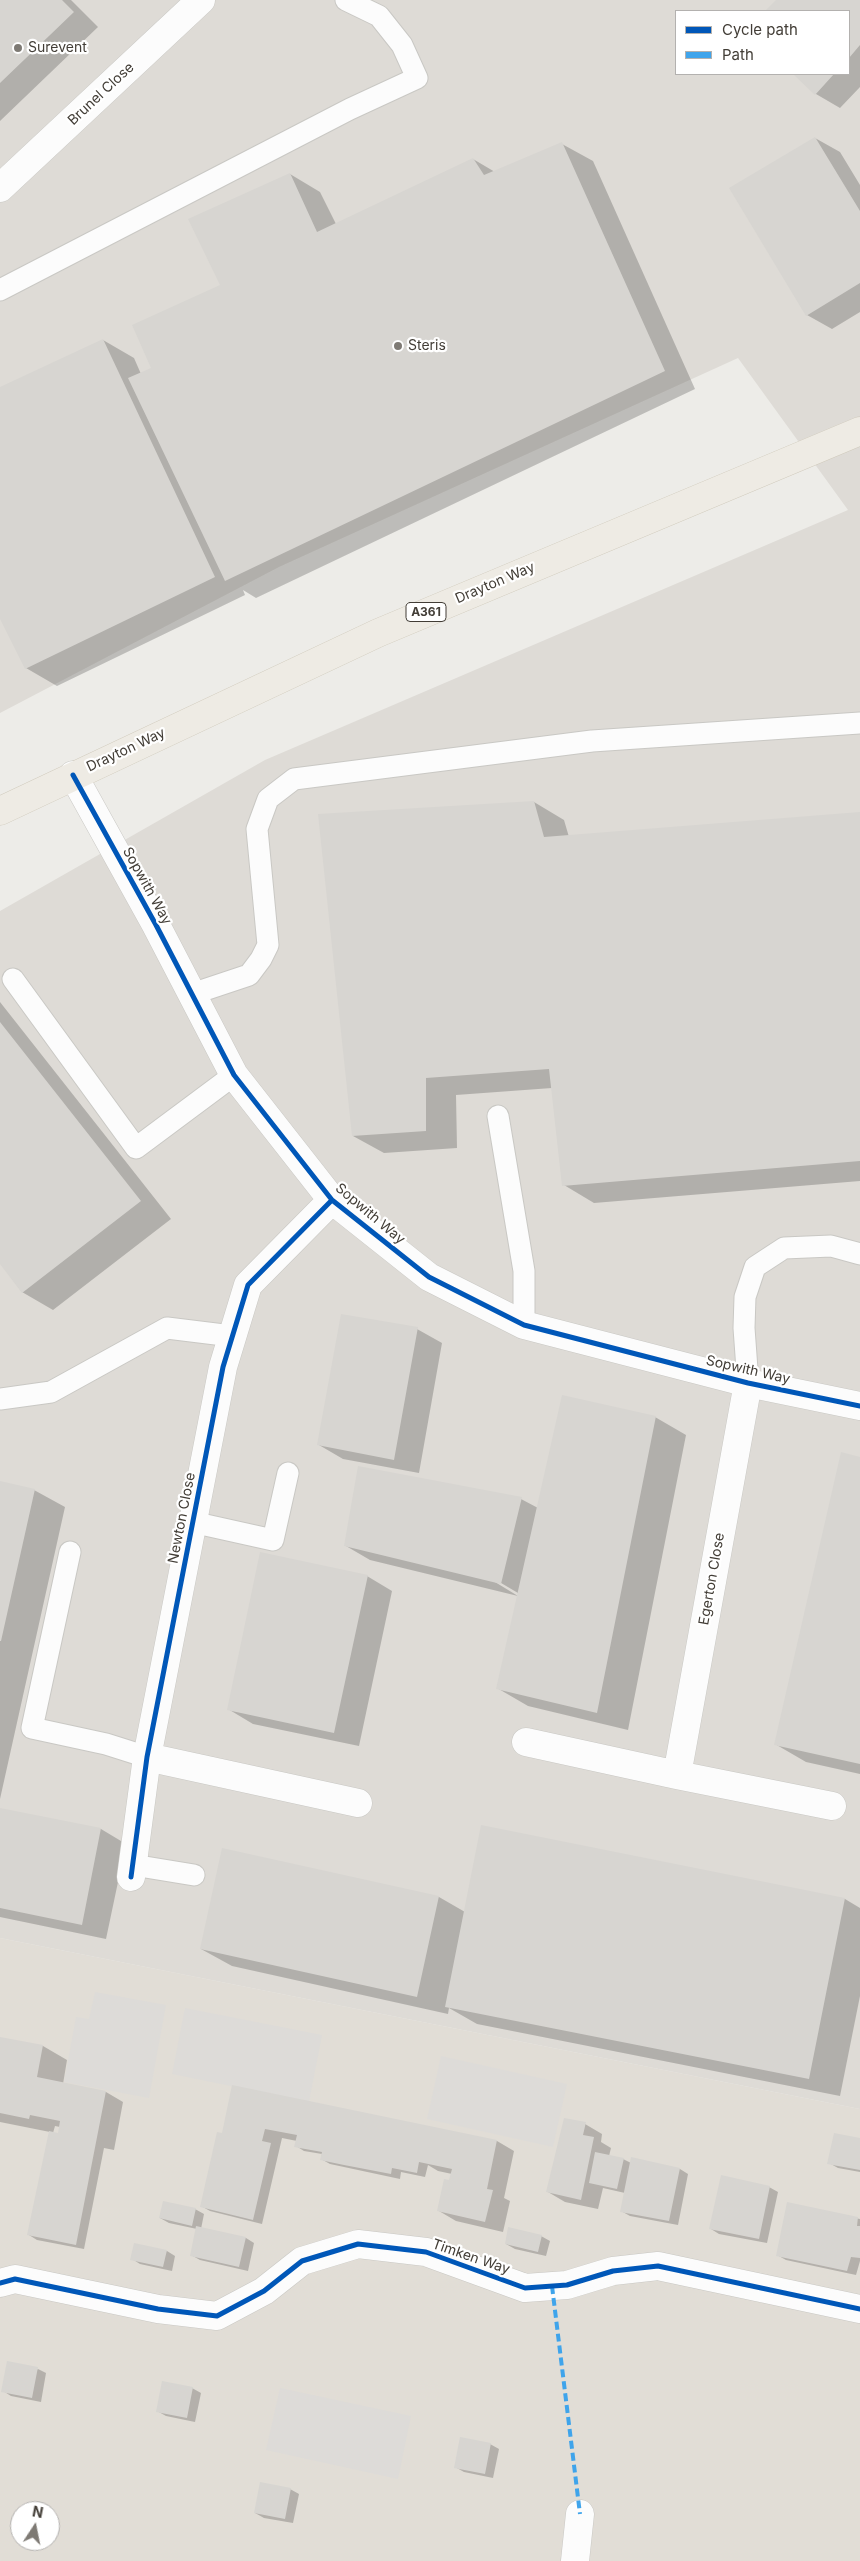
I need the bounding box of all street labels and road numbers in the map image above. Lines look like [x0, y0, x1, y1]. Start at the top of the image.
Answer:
street label: Brunel Close [65, 59, 137, 129]
street label: Drayton Way [453, 559, 537, 607]
road number: A361 [406, 602, 446, 622]
street label: Drayton Way [84, 724, 168, 776]
street label: Sopwith Way [119, 844, 175, 928]
street label: Sopwith Way [332, 1180, 408, 1248]
street label: Sopwith Way [704, 1352, 792, 1388]
street label: Newton Close [165, 1471, 199, 1565]
street label: Egerton Close [696, 1532, 728, 1626]
street label: Timken Way [430, 2236, 512, 2278]

